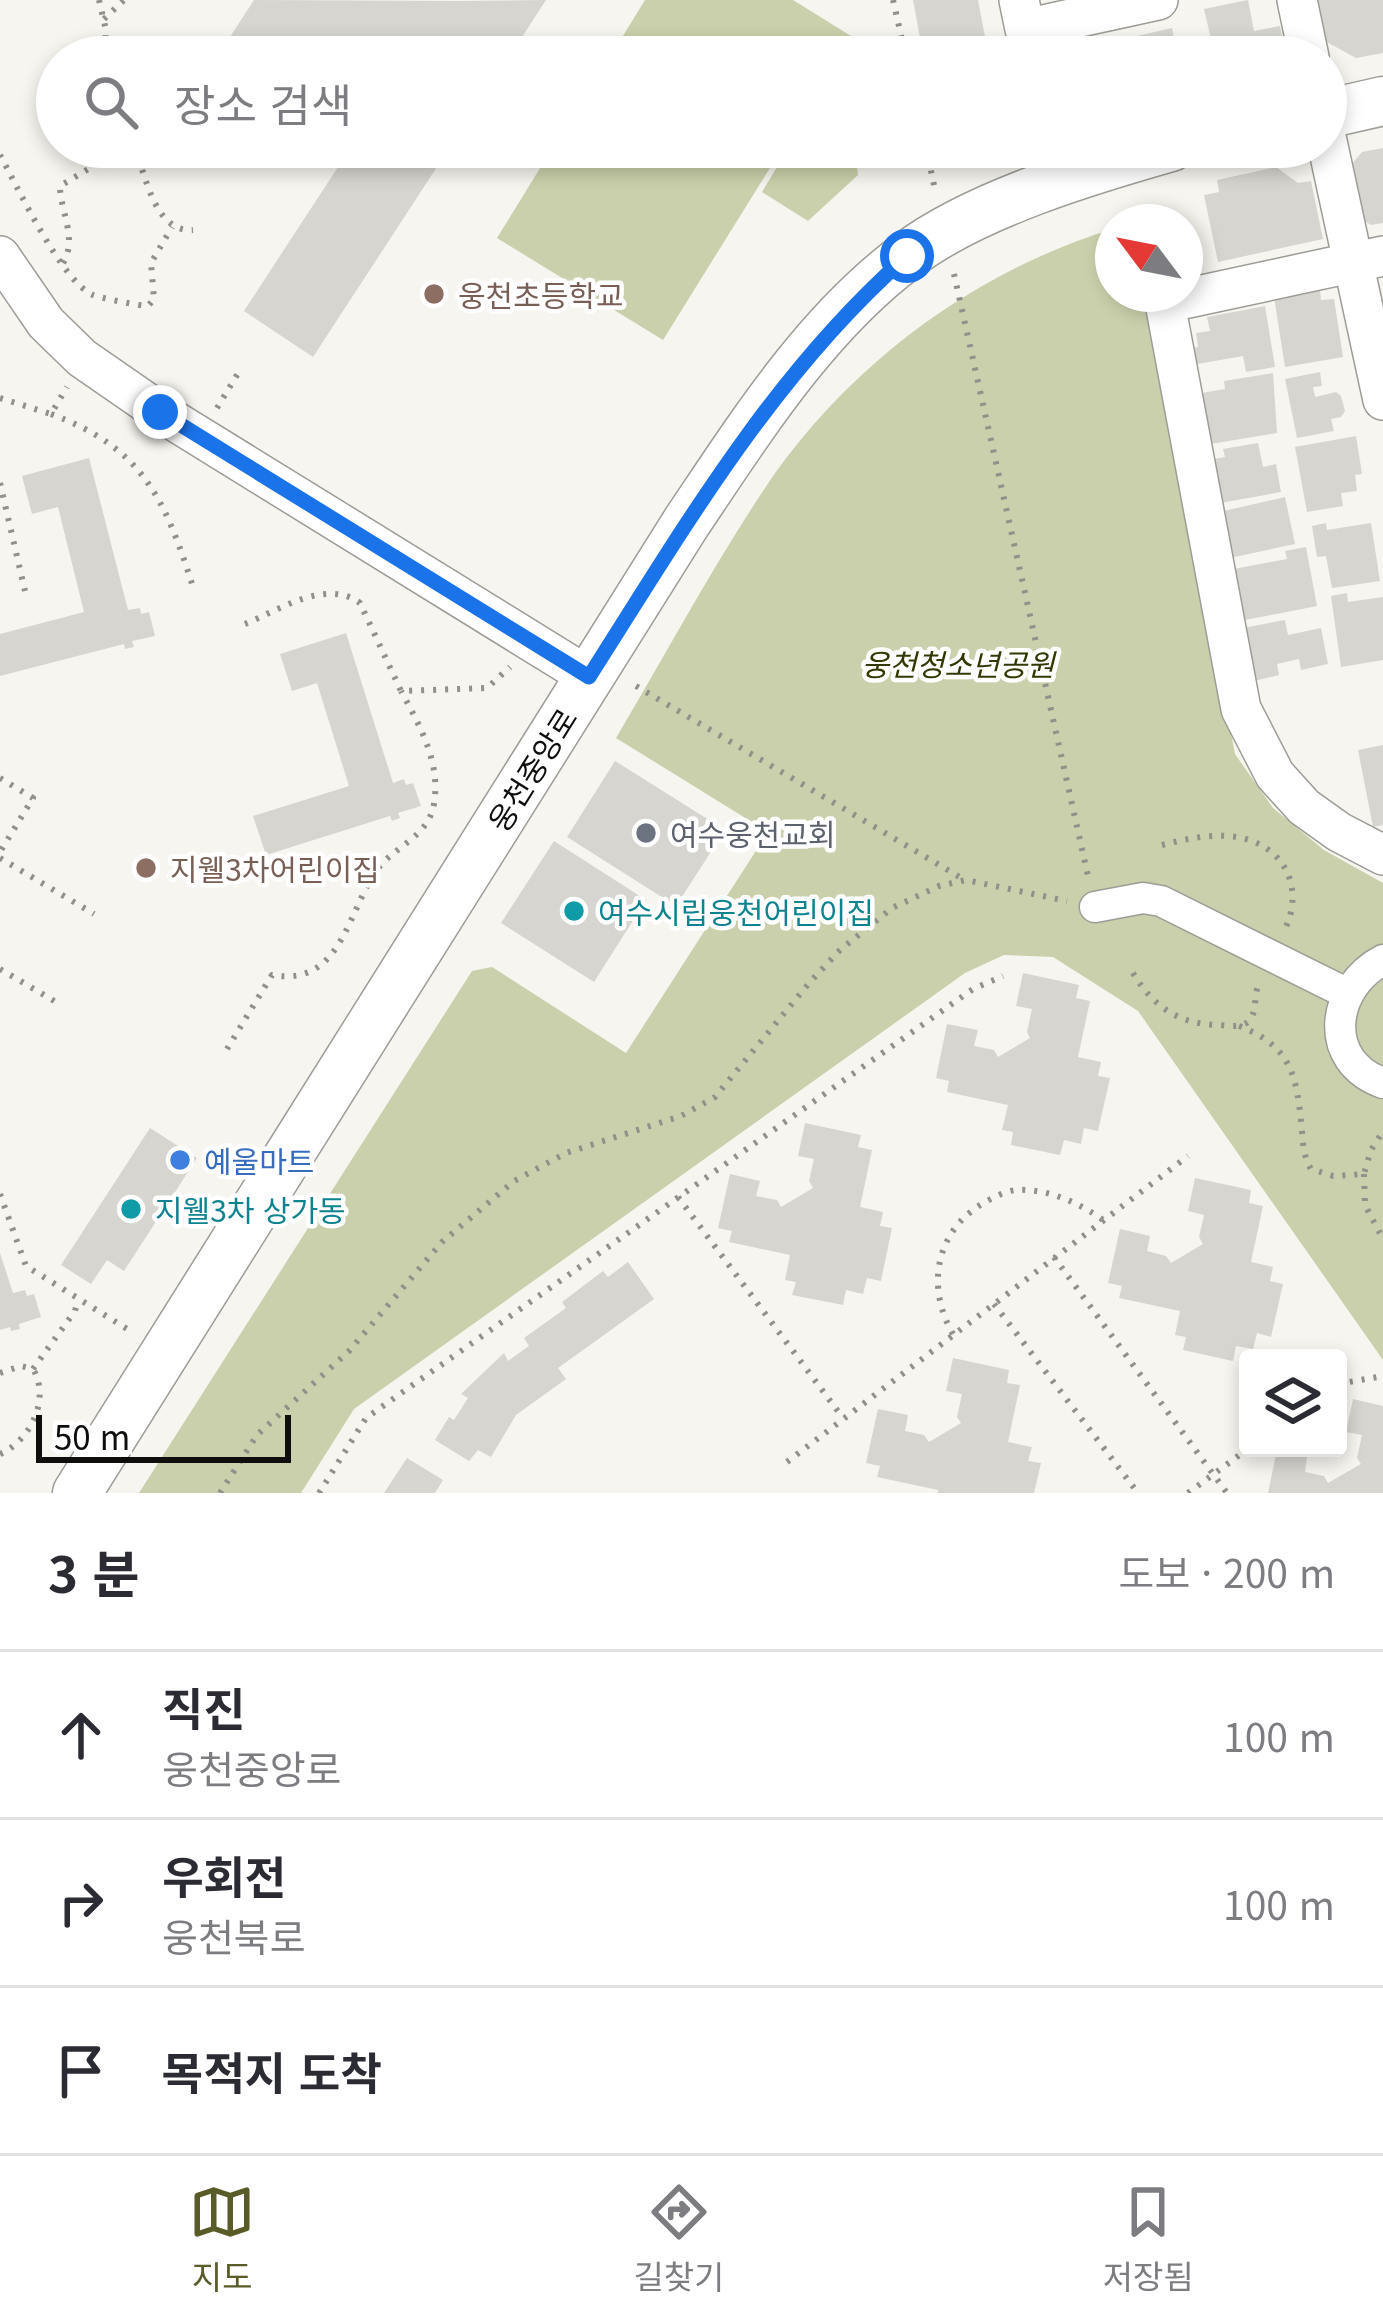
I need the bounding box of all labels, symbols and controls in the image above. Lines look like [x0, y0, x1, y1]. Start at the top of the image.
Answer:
search box [36, 36, 1347, 168]
icon: search [78, 69, 144, 135]
text: 장소 검색 [174, 70, 352, 135]
north arrow [1095, 204, 1203, 312]
route start [880, 229, 934, 283]
place label: 웅천초등학교 [458, 272, 624, 316]
marker: 웅천초등학교 [421, 281, 447, 307]
route end [133, 385, 187, 439]
park label: 웅천청소년공원 [861, 641, 1057, 685]
street label: 웅천중앙로 [476, 699, 586, 839]
place label: 여수웅천교회 [670, 811, 836, 855]
marker: 여수웅천교회 [633, 820, 659, 846]
place label: 지웰3차어린이집 [170, 846, 380, 890]
marker: 지웰3차어린이집 [133, 855, 159, 881]
place label: 여수시립웅천어린이집 [598, 889, 874, 933]
marker: 여수시립웅천어린이집 [561, 898, 587, 924]
place label: 예울마트 [204, 1138, 314, 1182]
marker: 예울마트 [167, 1147, 193, 1173]
place label: 지웰3차 상가동 [155, 1187, 346, 1231]
marker: 지웰3차 상가동 [118, 1196, 144, 1222]
map controls [1239, 1349, 1347, 1457]
button: layers [1239, 1349, 1347, 1457]
scale bar [36, 1409, 291, 1462]
text: 50 m [54, 1412, 130, 1460]
text: 3 분 [48, 1534, 139, 1608]
text: 도보 · 200 m [1119, 1543, 1335, 1599]
text: 직진 [162, 1674, 245, 1739]
icon: ahead [48, 1702, 114, 1768]
text: 100 m [1223, 1707, 1335, 1763]
text: 웅천중앙로 [162, 1739, 341, 1795]
text: 우회전 [162, 1842, 286, 1907]
icon: right [48, 1870, 114, 1936]
text: 100 m [1223, 1875, 1335, 1931]
text: 웅천북로 [162, 1907, 306, 1963]
icon: arrive [48, 2038, 114, 2104]
text: 목적지 도착 [162, 2038, 382, 2103]
tab: 지도 [189, 2179, 255, 2299]
tab: 길찾기 [633, 2179, 724, 2299]
tab: 저장됨 [1103, 2179, 1194, 2299]

